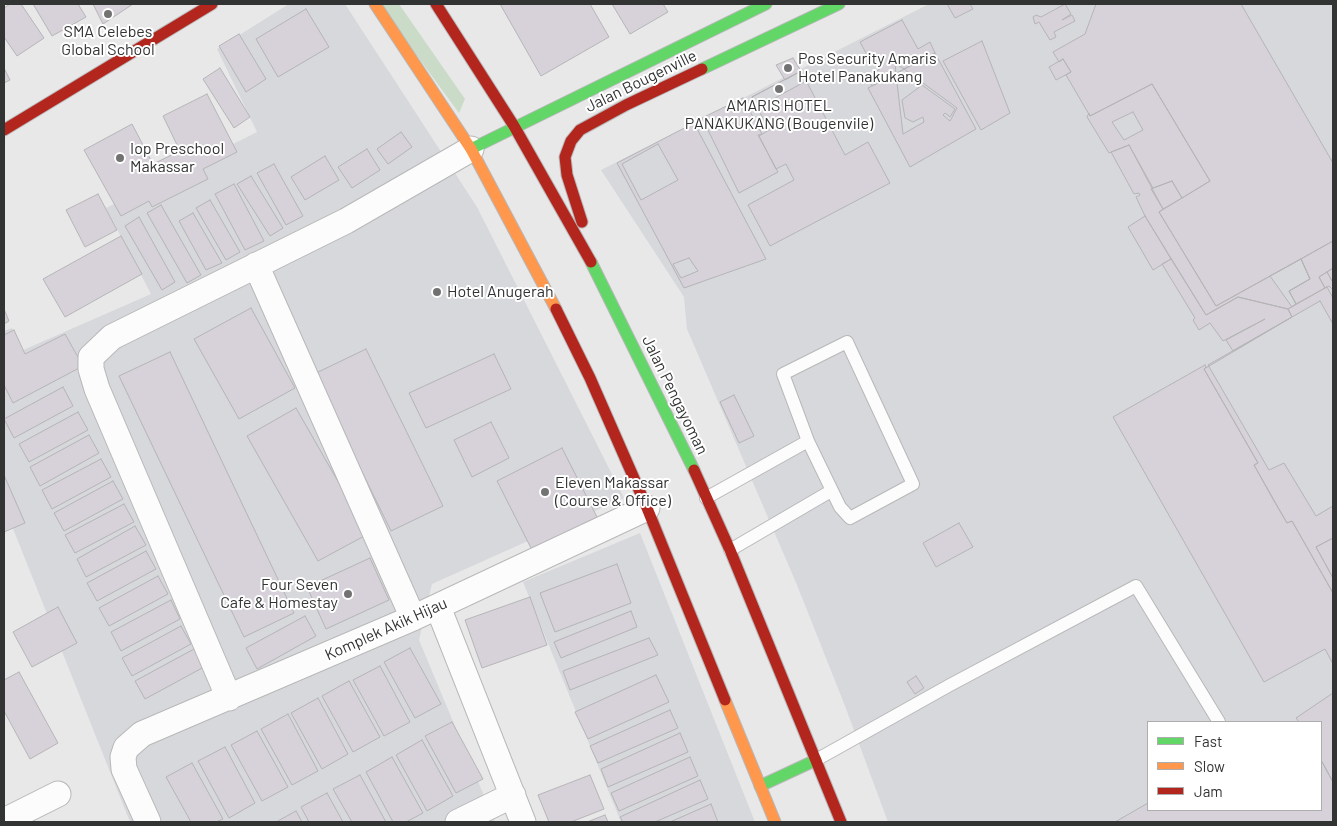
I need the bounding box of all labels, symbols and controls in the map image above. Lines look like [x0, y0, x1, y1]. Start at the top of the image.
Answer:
marker: SMA Celebes Global School [102, 8, 114, 20]
place label: SMA Celebes Global School [61, 22, 155, 60]
street label: Jalan Bougenville [582, 46, 700, 116]
place label: Pos Security Amaris Hotel Panakukang [798, 49, 937, 87]
marker: Pos Security Amaris Hotel Panakukang [782, 62, 794, 74]
marker: AMARIS HOTEL PANAKUKANG (Bougenvile) [773, 83, 785, 95]
place label: AMARIS HOTEL PANAKUKANG (Bougenvile) [685, 96, 873, 134]
place label: Iop Preschool Makassar [130, 139, 224, 177]
marker: Iop Preschool Makassar [114, 152, 126, 164]
place label: Hotel Anugerah [447, 282, 554, 302]
marker: Hotel Anugerah [431, 286, 443, 298]
street label: Jalan Pengayoman [638, 332, 712, 458]
place label: Eleven Makassar (Course & Office) [555, 473, 671, 511]
marker: Eleven Makassar (Course & Office) [539, 486, 551, 498]
place label: Four Seven Cafe & Homestay [220, 575, 338, 613]
marker: Four Seven Cafe & Homestay [342, 588, 354, 600]
street label: Komplek Akik Hijau [322, 593, 450, 665]
legend [1147, 721, 1322, 811]
text: Fast [1194, 732, 1222, 750]
text: Slow [1194, 757, 1225, 775]
text: Jam [1194, 782, 1223, 800]

